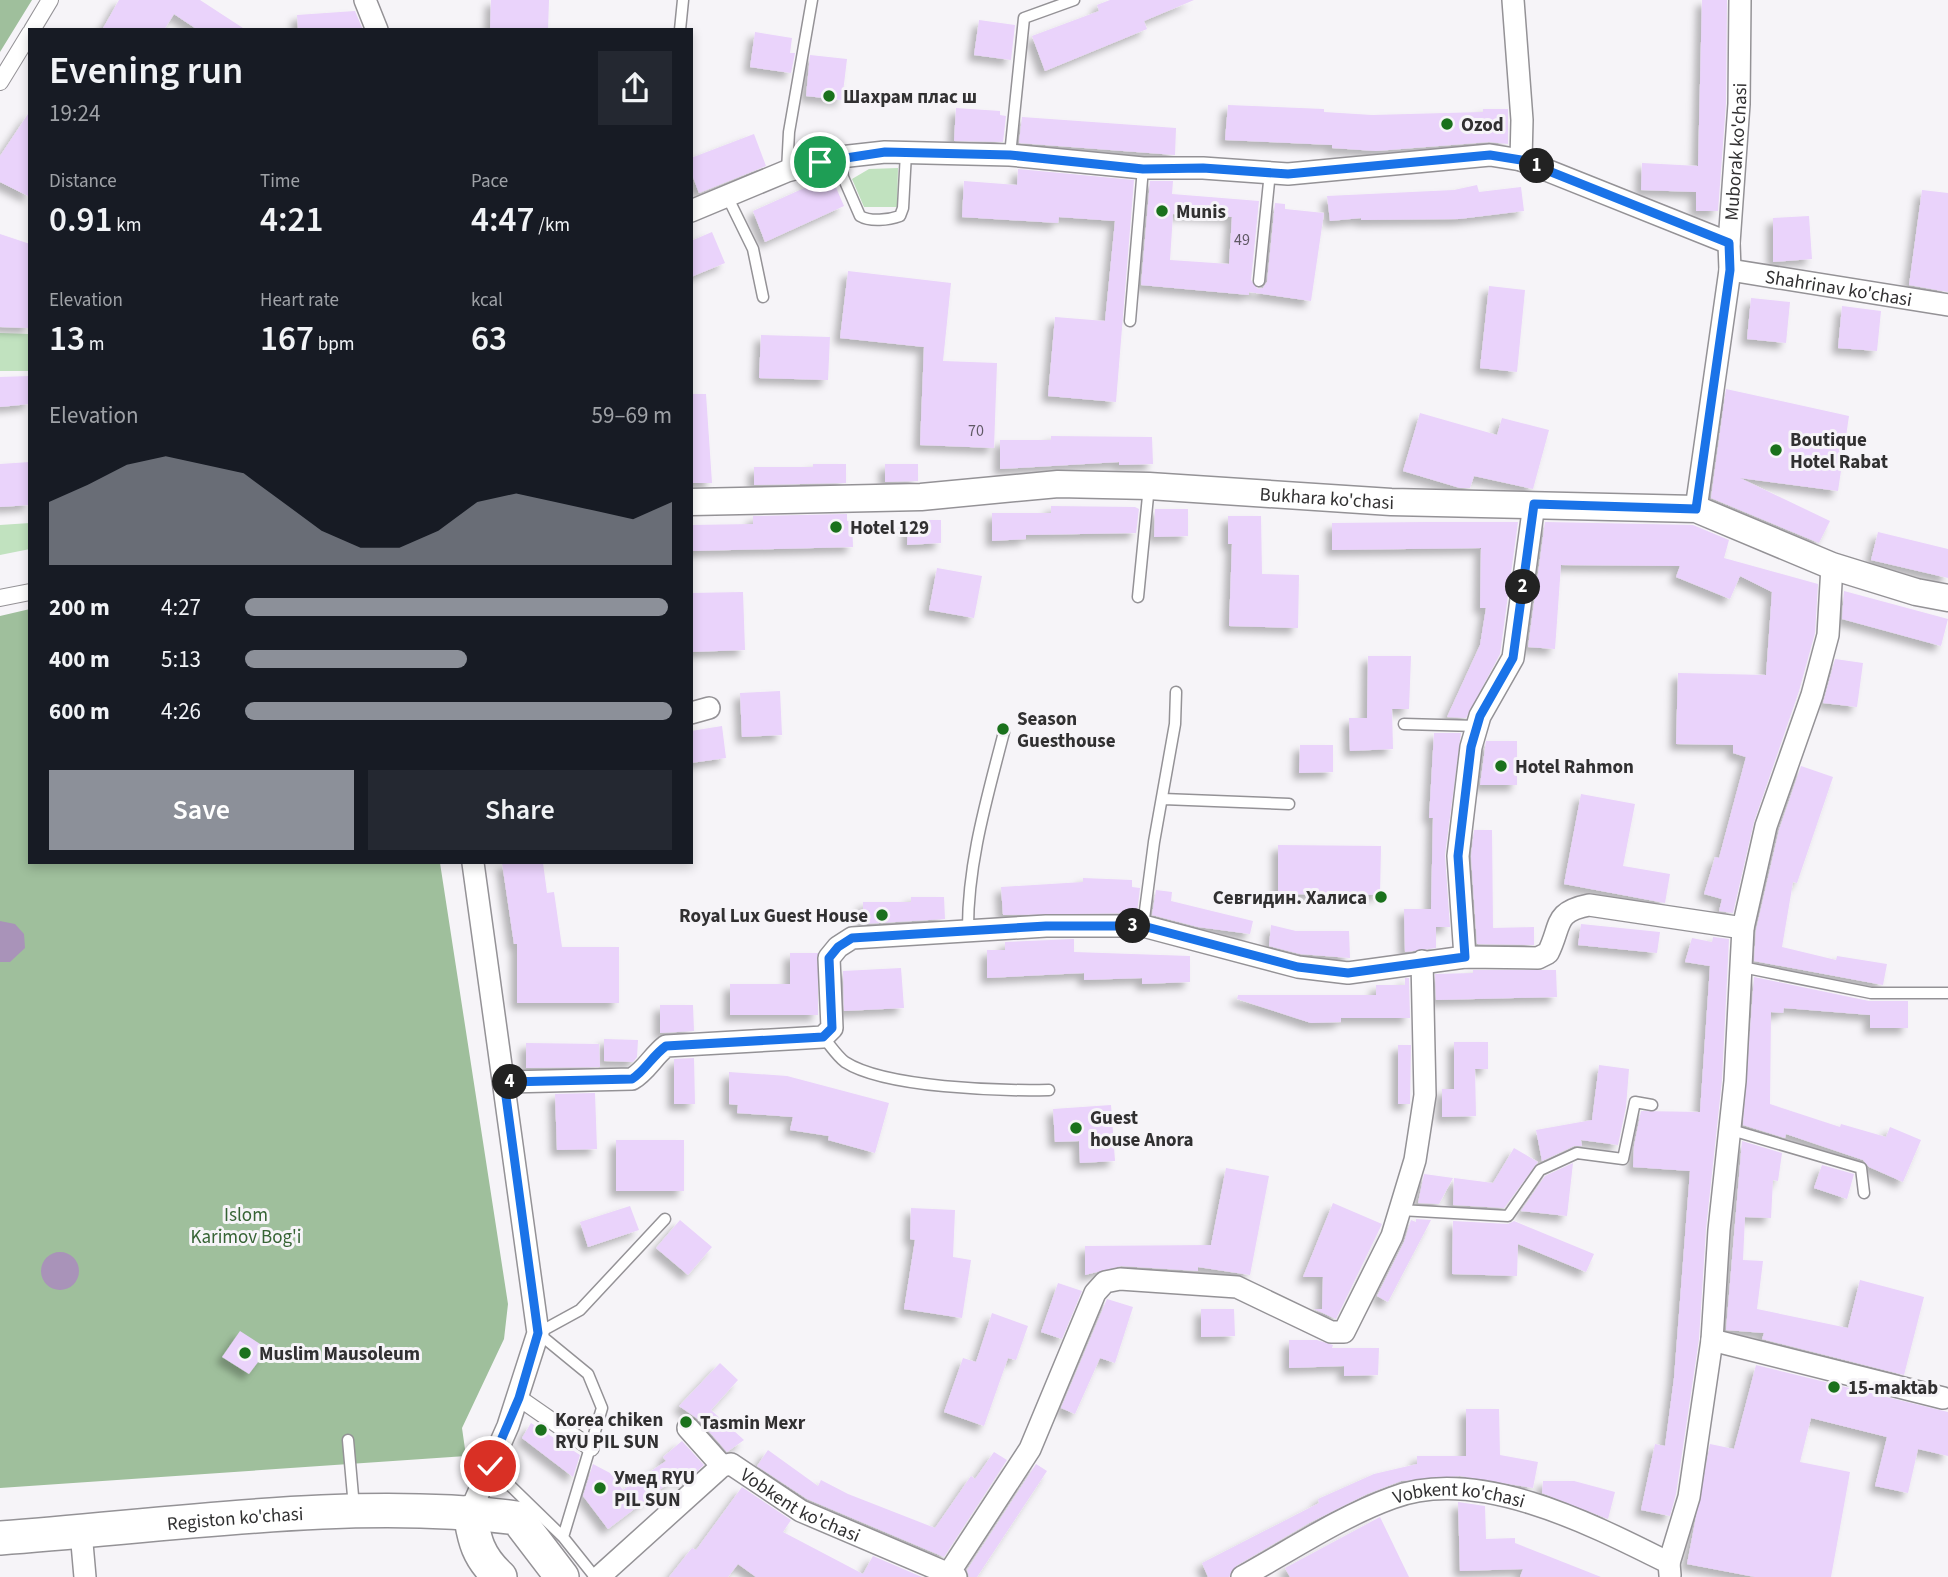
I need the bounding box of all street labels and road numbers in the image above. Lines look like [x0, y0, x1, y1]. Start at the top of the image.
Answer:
street label: Muborak ko'chasi [1719, 83, 1754, 222]
street label: Shahrinav ko'chasi [1763, 264, 1914, 314]
street label: Bukhara ko'chasi [1259, 481, 1394, 517]
street label: Vobkent ko'chasi [734, 1462, 864, 1550]
street label: Vobkent ko'chasi [1389, 1476, 1528, 1515]
street label: Registon ko'chasi [166, 1501, 304, 1538]

